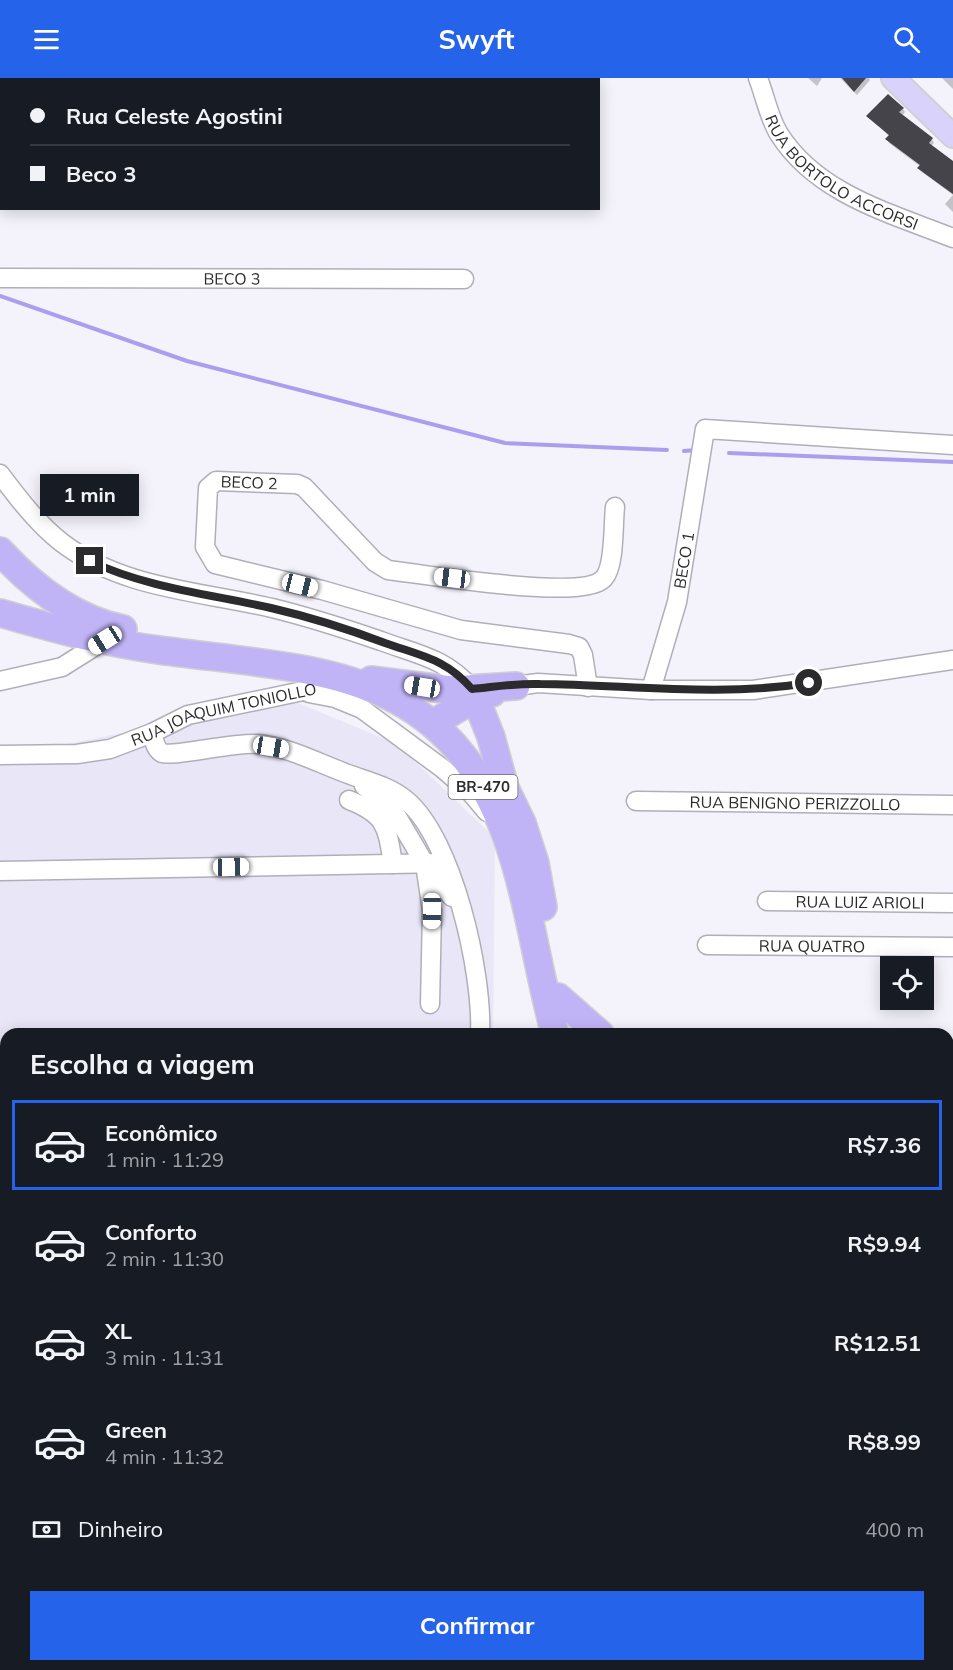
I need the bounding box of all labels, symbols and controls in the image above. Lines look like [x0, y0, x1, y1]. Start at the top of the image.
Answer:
text: Swyft [438, 22, 515, 56]
icon: menu [30, 23, 63, 56]
icon: search [890, 23, 923, 56]
text: Rua Celeste Agostini [66, 102, 283, 130]
street label: RUA BORTOLO ACCORSI [761, 112, 921, 234]
text: Beco 3 [66, 160, 136, 188]
street label: BECO 3 [203, 268, 261, 289]
street label: BECO 2 [220, 471, 278, 493]
callout: 1 min [40, 474, 140, 516]
text: 1 min [63, 482, 116, 507]
street label: BECO 1 [669, 531, 698, 590]
route end [76, 547, 103, 574]
car [433, 567, 471, 589]
car [280, 572, 320, 598]
car [85, 623, 125, 657]
route start [795, 669, 822, 696]
car [403, 675, 441, 699]
street label: RUA JOAQUIM TONIOLLO [128, 678, 318, 750]
car [252, 735, 290, 759]
road number: BR-470 [448, 775, 518, 799]
street label: RUA BENIGNO PERIZZOLLO [689, 792, 900, 814]
car [213, 858, 249, 876]
street label: RUA LUIZ ARIOLI [796, 891, 924, 913]
car [423, 893, 441, 929]
street label: RUA QUATRO [759, 935, 865, 956]
map controls [880, 956, 934, 1010]
button: locate [880, 956, 934, 1010]
text: Escolha a viagem [30, 1047, 255, 1081]
icon: car [33, 1118, 87, 1172]
text: Econômico [105, 1119, 218, 1147]
text: R$7.36 [847, 1131, 921, 1159]
text: 1 min · 11:29 [105, 1147, 224, 1172]
icon: car [33, 1217, 87, 1271]
text: Conforto [105, 1218, 197, 1246]
text: R$9.94 [847, 1230, 921, 1258]
text: 2 min · 11:30 [105, 1246, 224, 1271]
icon: car [33, 1316, 87, 1370]
text: XL [105, 1317, 132, 1345]
text: R$12.51 [834, 1329, 921, 1357]
text: 3 min · 11:31 [105, 1345, 224, 1370]
icon: car [33, 1415, 87, 1469]
text: Green [105, 1416, 167, 1444]
text: R$8.99 [847, 1428, 921, 1456]
text: 4 min · 11:32 [105, 1444, 224, 1469]
icon: cash [30, 1513, 63, 1546]
text: Dinheiro [78, 1515, 163, 1543]
text: 400 m [865, 1517, 924, 1542]
button: Confirmar [30, 1591, 924, 1660]

